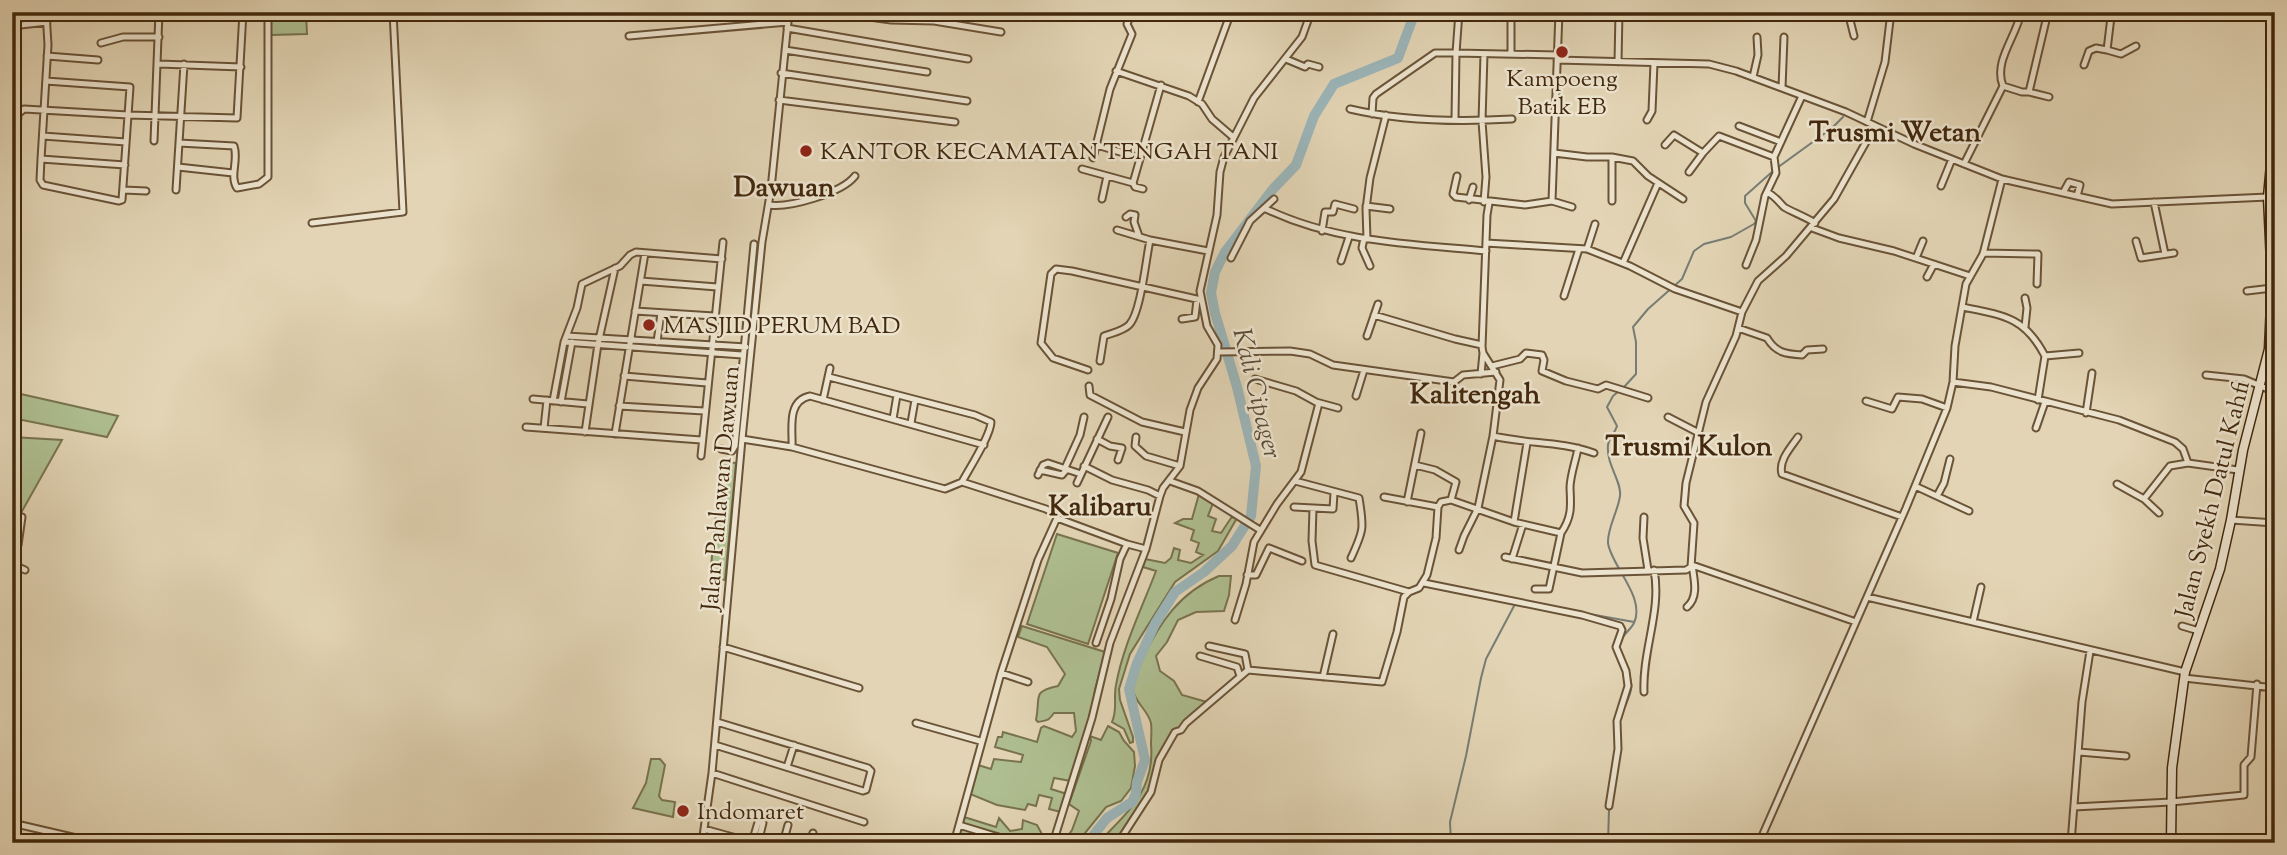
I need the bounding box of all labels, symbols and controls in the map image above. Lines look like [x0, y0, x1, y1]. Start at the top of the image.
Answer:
marker: Kampoeng Batik EB [1554, 44, 1570, 60]
place label: Kampoeng Batik EB [1506, 63, 1618, 125]
district label: Trusmi Wetan [1809, 114, 1982, 154]
place label: KANTOR KECAMATAN TENGAH TANI [820, 136, 1278, 170]
marker: KANTOR KECAMATAN TENGAH TANI [798, 143, 814, 159]
district label: Dawuan [733, 169, 835, 209]
place label: MASJID PERUM BAD [663, 310, 901, 344]
marker: MASJID PERUM BAD [641, 317, 657, 333]
water label: Kali Cipager [1221, 324, 1290, 463]
street label: Jalan Pahlawan Dawuan [694, 364, 750, 614]
district label: Kalitengah [1410, 376, 1541, 416]
street label: Jalan Syekh Datul Kahfi [2168, 377, 2260, 624]
district label: Trusmi Kulon [1606, 428, 1773, 468]
district label: Kalibaru [1048, 488, 1152, 528]
place label: Indomaret [697, 796, 804, 830]
marker: Indomaret [675, 803, 691, 819]

